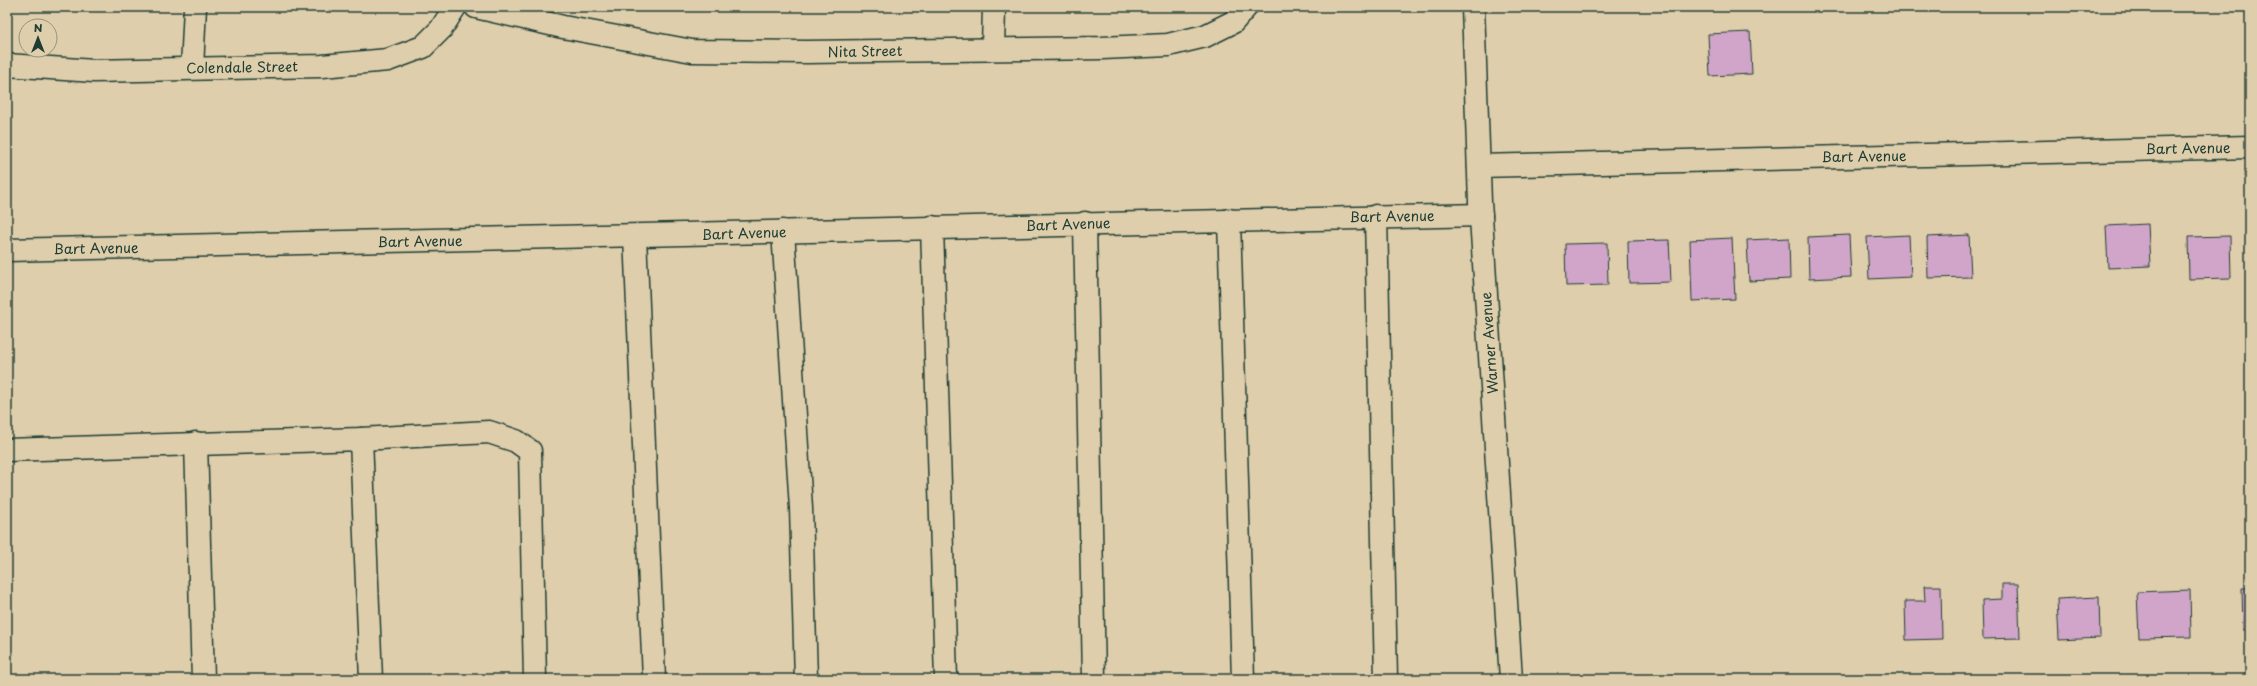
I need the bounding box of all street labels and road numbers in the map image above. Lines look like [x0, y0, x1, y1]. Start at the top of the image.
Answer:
street label: Nita Street [828, 40, 903, 62]
street label: Colendale Street [186, 56, 298, 78]
street label: Bart Avenue [2145, 137, 2231, 159]
street label: Bart Avenue [1821, 145, 1907, 167]
street label: Bart Avenue [1349, 205, 1435, 227]
street label: Bart Avenue [1025, 212, 1111, 236]
street label: Bart Avenue [701, 221, 787, 245]
street label: Bart Avenue [377, 230, 463, 252]
street label: Bart Avenue [53, 237, 139, 259]
street label: Warner Avenue [1475, 291, 1503, 395]

